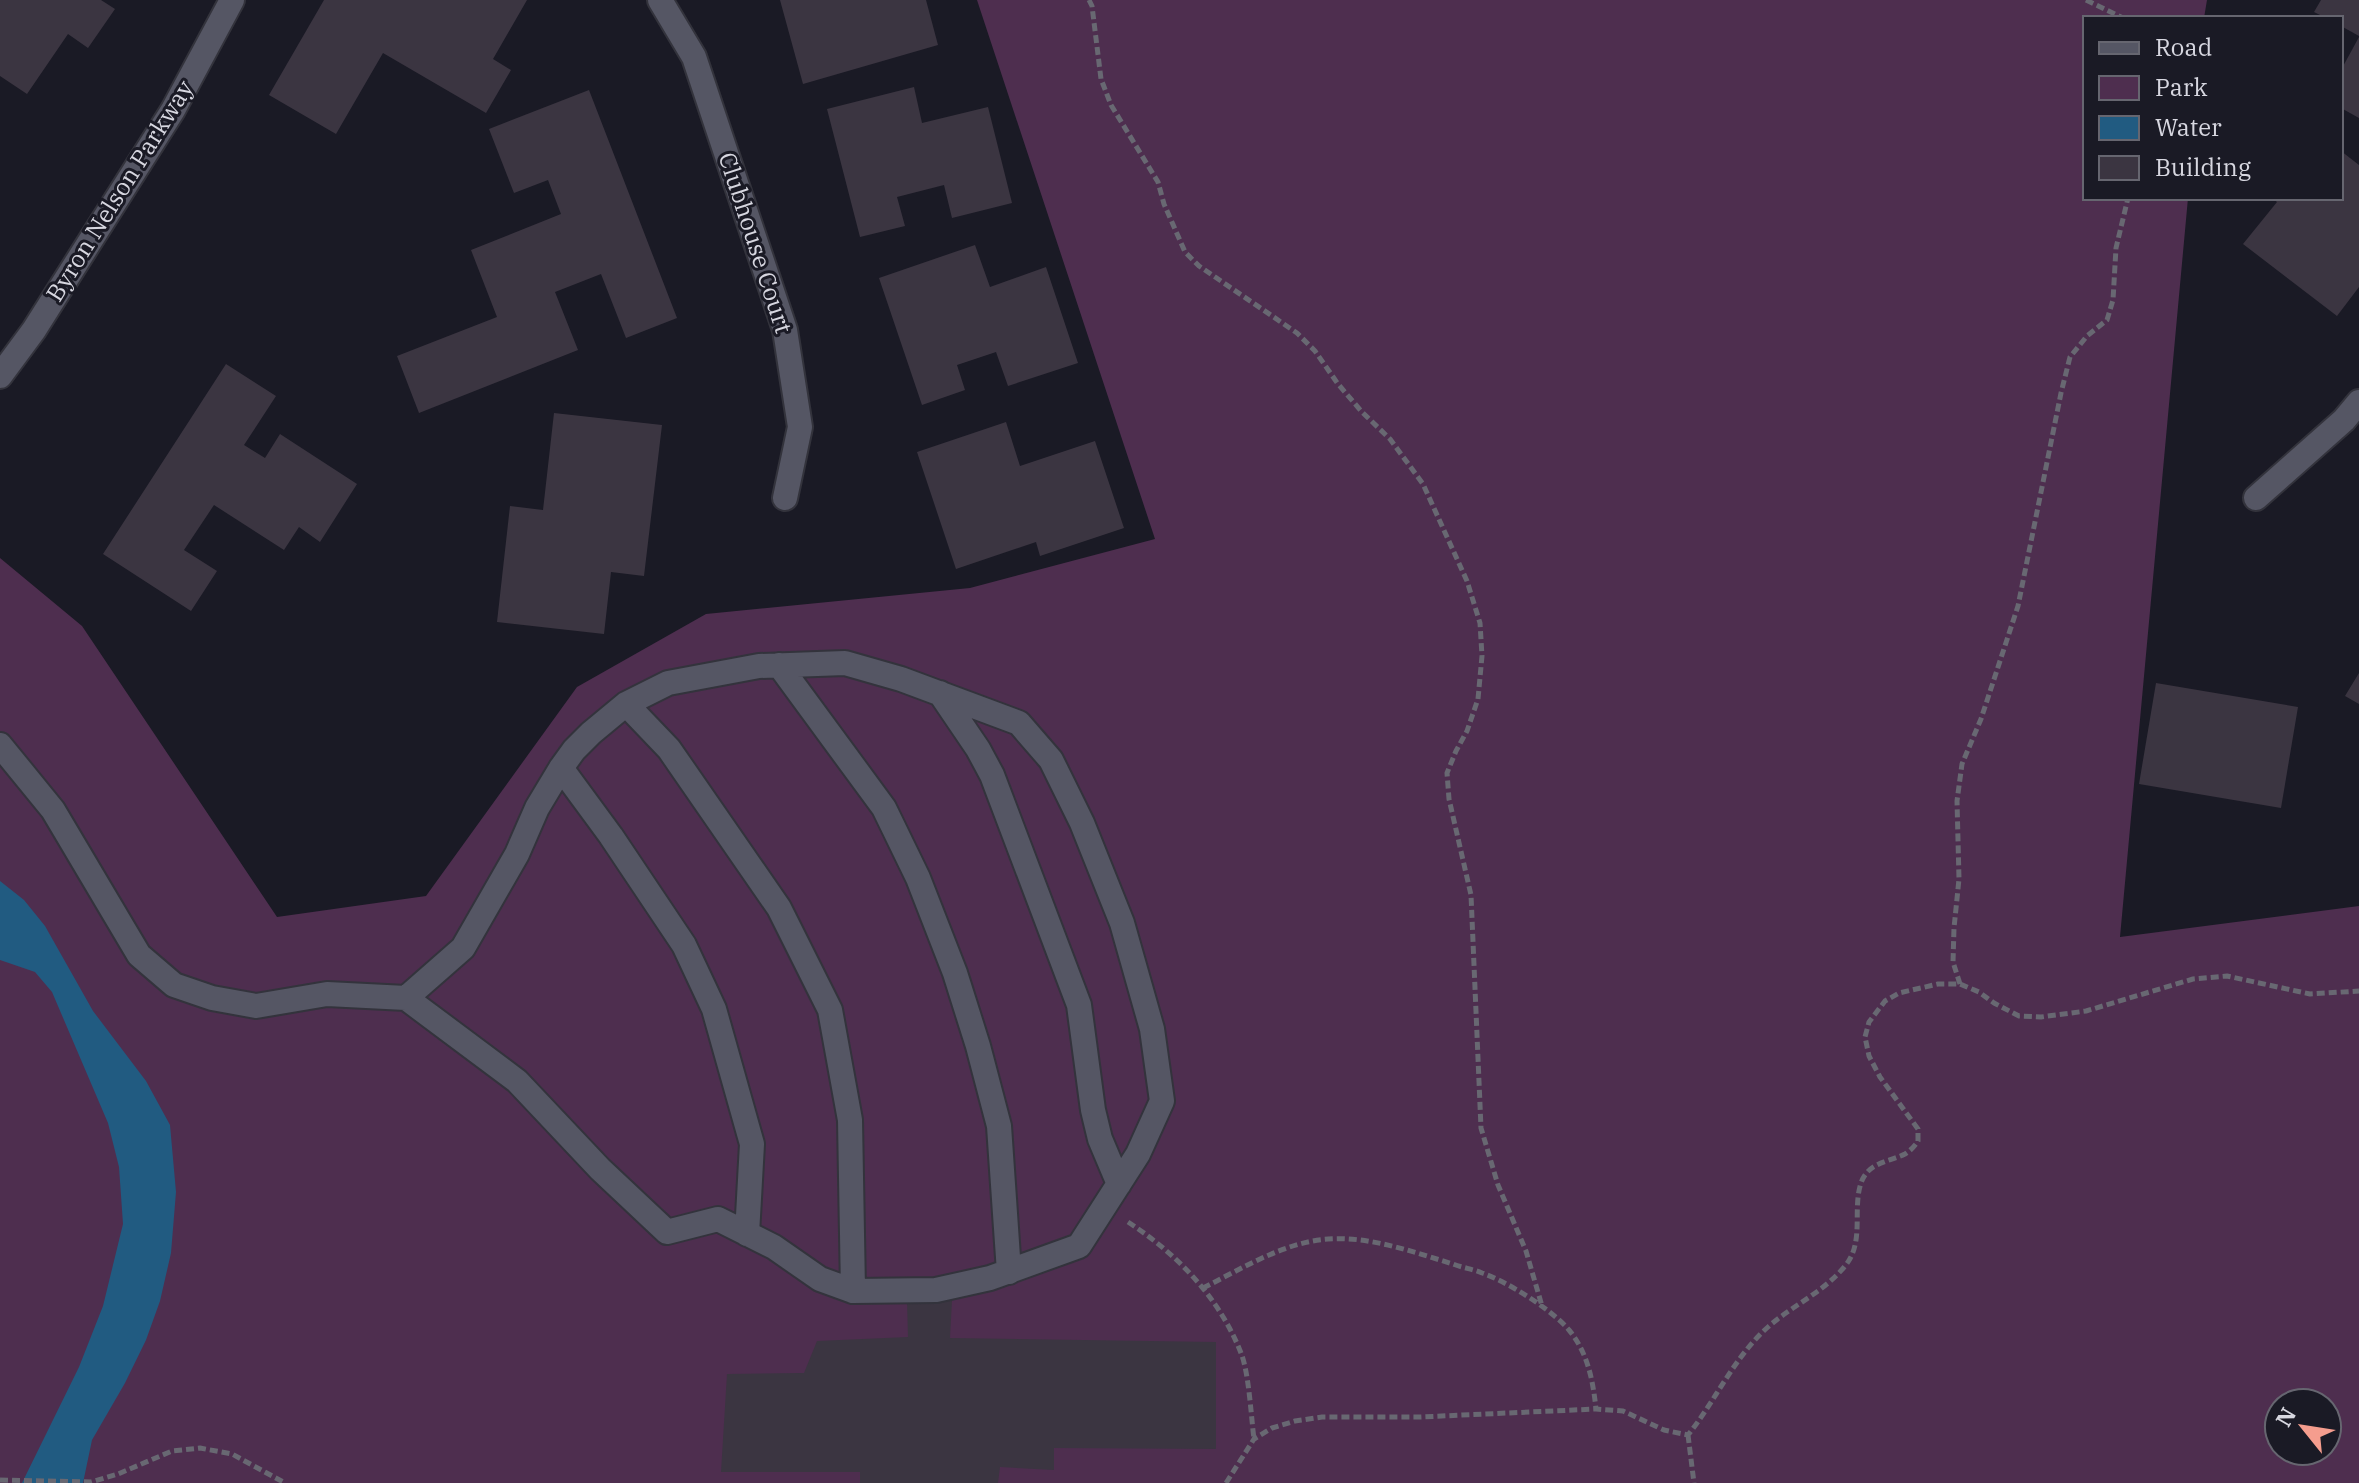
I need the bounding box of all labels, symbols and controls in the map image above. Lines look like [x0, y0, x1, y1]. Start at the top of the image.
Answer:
legend [2083, 16, 2343, 200]
text: Road [2155, 31, 2212, 63]
text: Park [2155, 71, 2207, 103]
street label: Byron Nelson Parkway [38, 74, 200, 307]
text: Water [2155, 111, 2222, 143]
street label: Clubhouse Court [712, 148, 800, 337]
text: Building [2155, 151, 2251, 183]
north arrow [2263, 1387, 2343, 1467]
text: N [2268, 1402, 2302, 1432]

